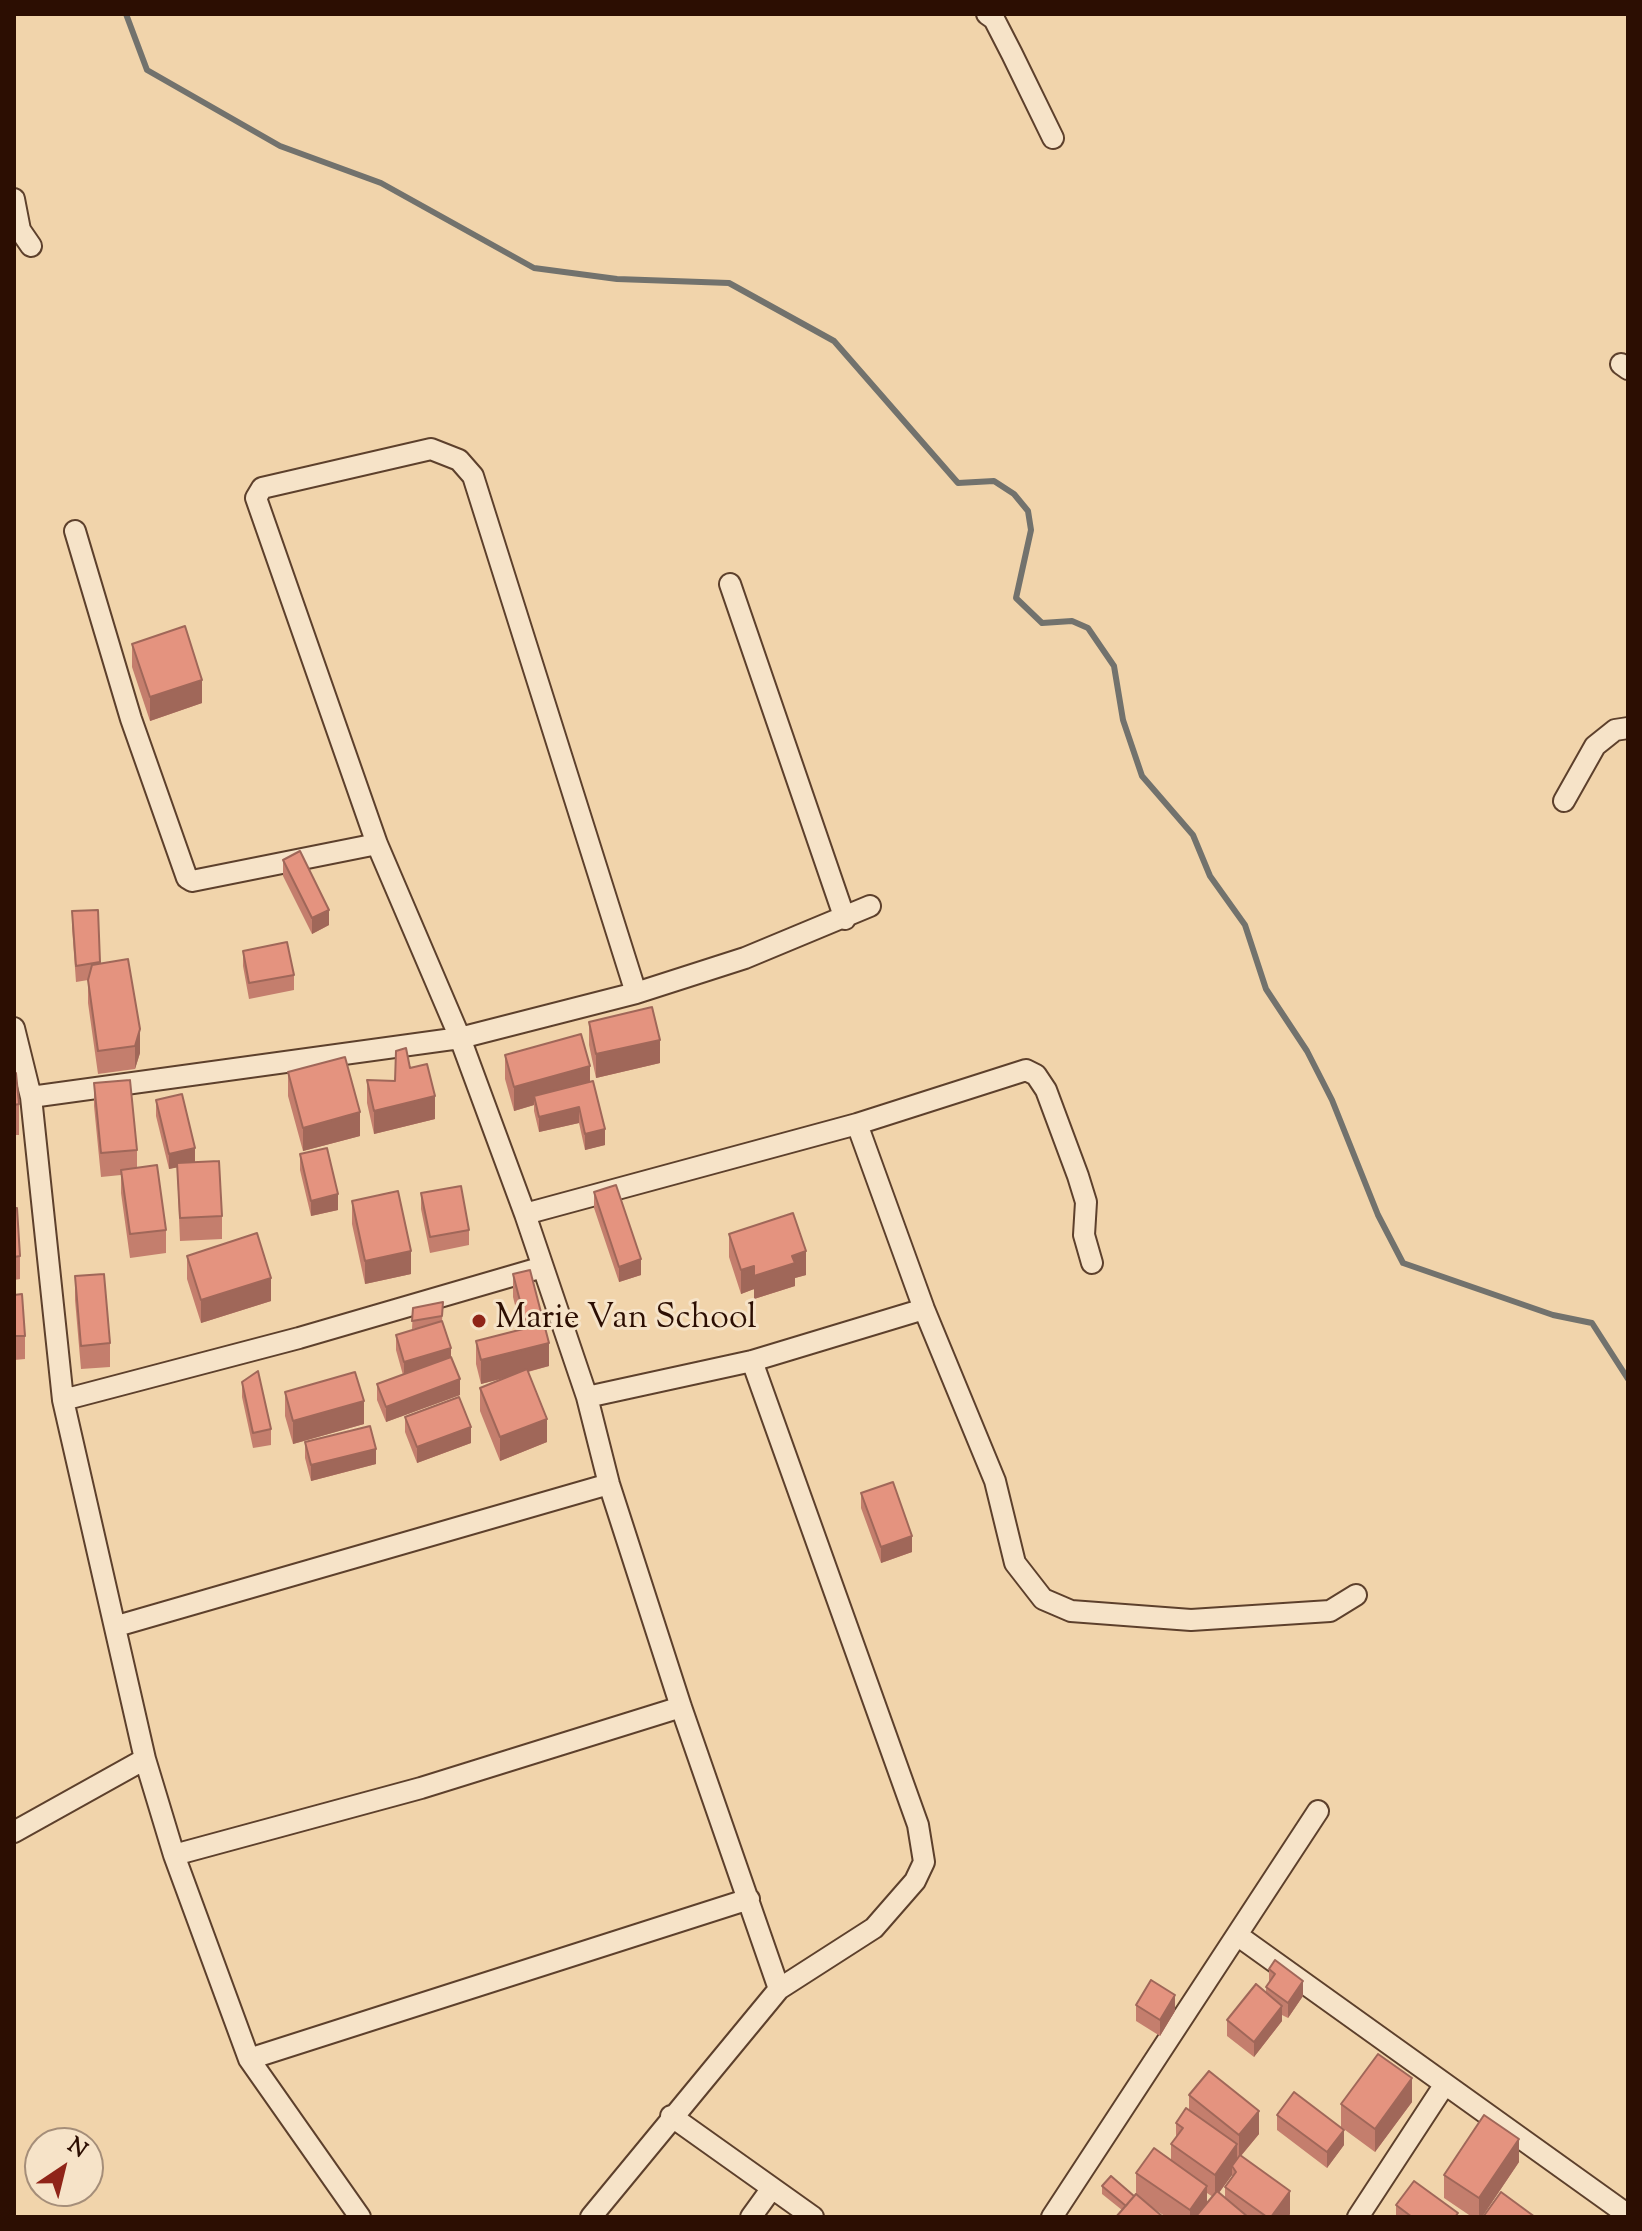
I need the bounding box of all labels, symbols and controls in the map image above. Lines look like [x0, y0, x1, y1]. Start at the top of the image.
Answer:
place label: Marie Van School [495, 1301, 757, 1341]
marker: Marie Van School [470, 1312, 488, 1330]
north arrow [24, 2127, 104, 2207]
text: N [60, 2131, 93, 2167]

